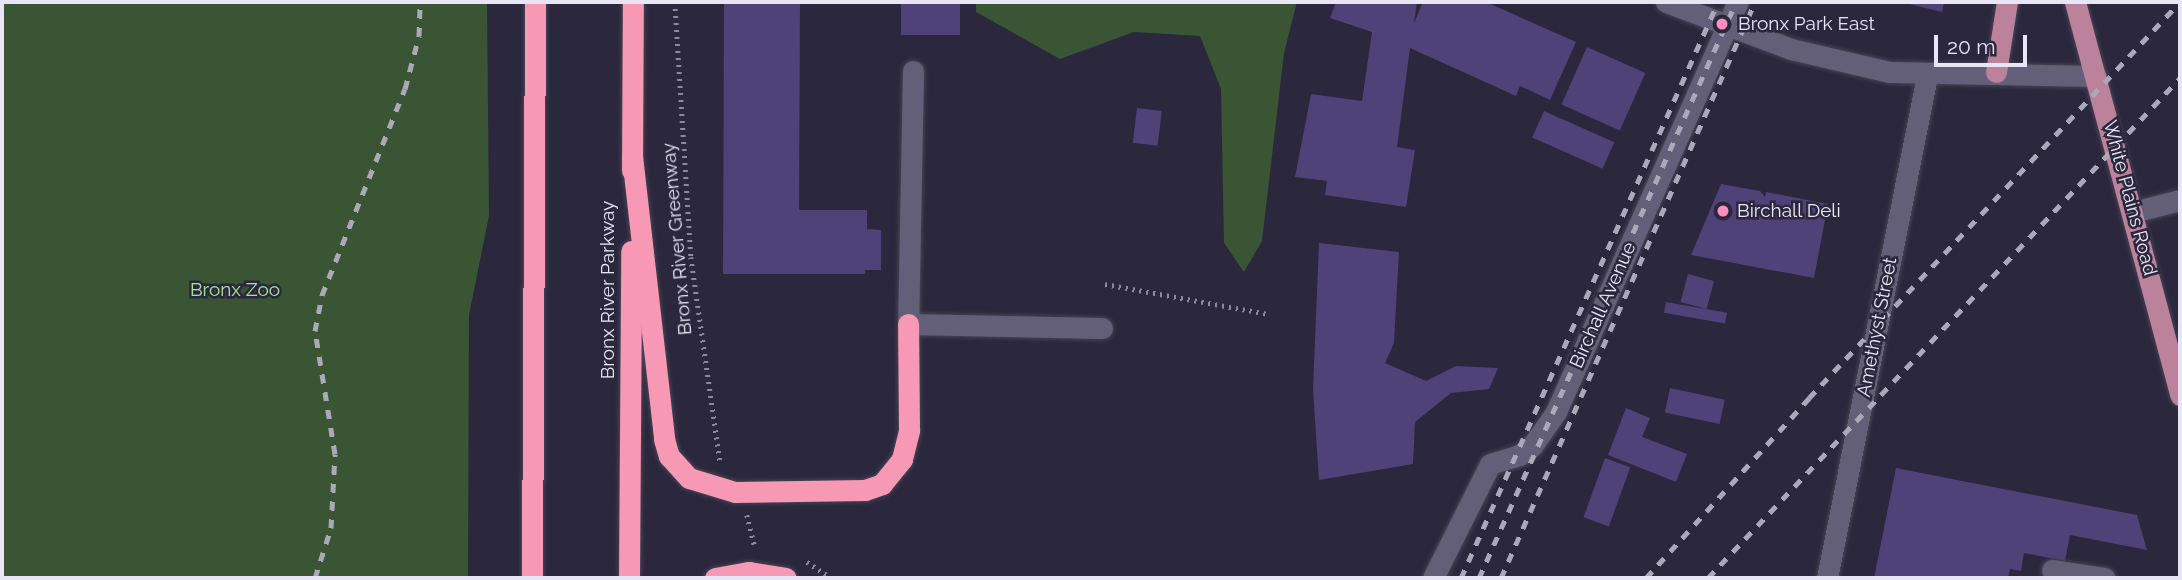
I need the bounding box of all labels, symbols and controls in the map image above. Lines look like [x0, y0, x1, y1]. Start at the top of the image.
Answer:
place label: Bronx Park East [1738, 13, 1875, 35]
marker: Bronx Park East [1712, 14, 1732, 34]
scale bar [1937, 21, 2030, 65]
text: 20 m [1947, 34, 1995, 59]
street label: White Plains Road [2098, 118, 2162, 278]
street label: Bronx River Greenway [657, 142, 697, 336]
street label: Bronx River Parkway [597, 200, 619, 380]
place label: Birchall Deli [1737, 200, 1841, 222]
marker: Birchall Deli [1715, 203, 1731, 219]
street label: Birchall Avenue [1565, 238, 1641, 372]
street label: Amethyst Street [1852, 255, 1902, 399]
park label: Bronx Zoo [190, 279, 280, 301]

